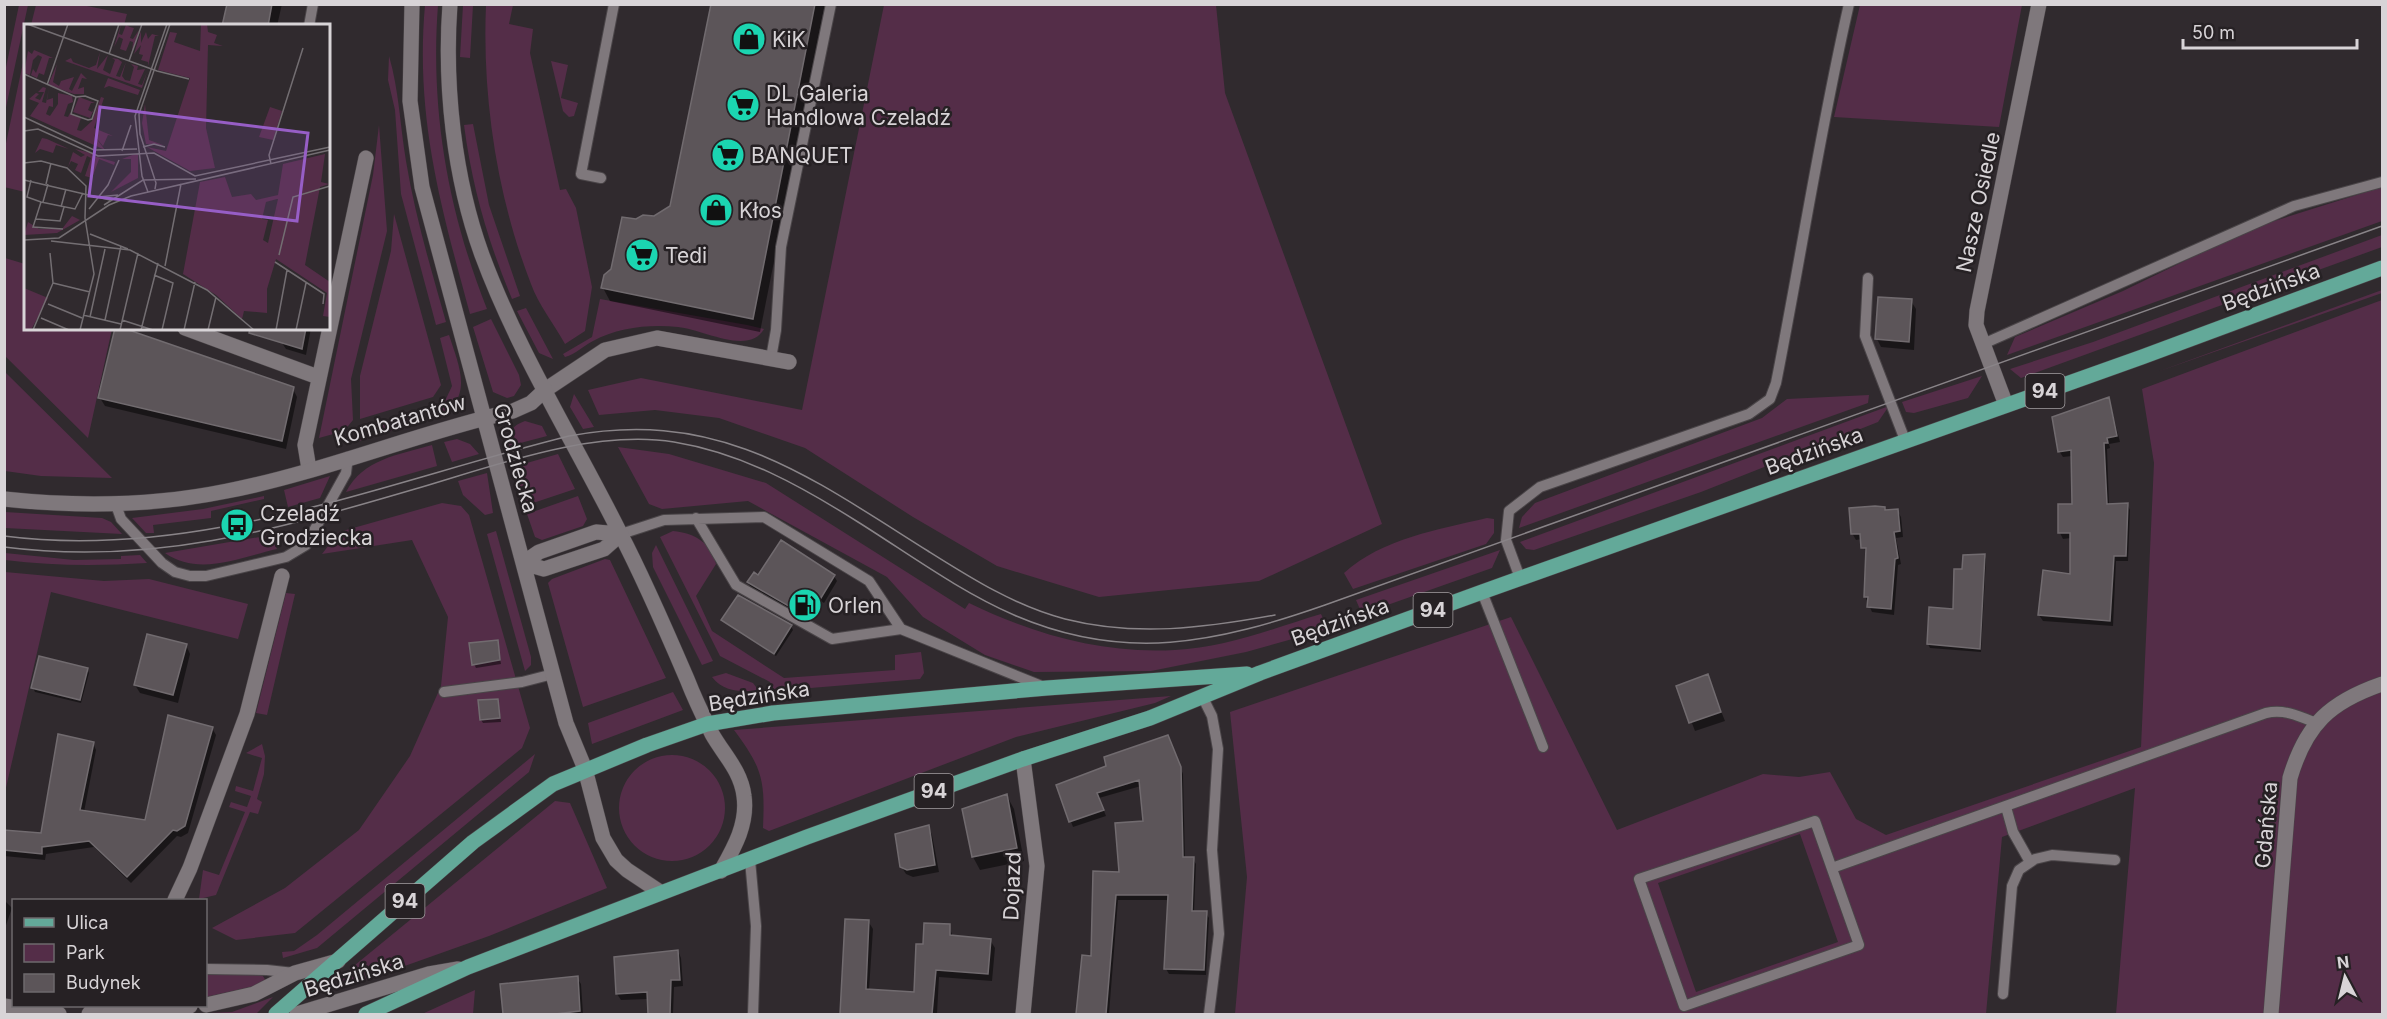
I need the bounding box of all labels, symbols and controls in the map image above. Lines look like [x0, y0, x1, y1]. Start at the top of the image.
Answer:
scale bar [2183, 12, 2357, 50]
shop icon: KiK [731, 21, 767, 57]
text: 50 m [2192, 22, 2235, 43]
inset map [24, 24, 330, 330]
place label: KiK [772, 27, 806, 52]
place label: DL Galeria Handlowa Czeladź [766, 81, 951, 130]
supermarket icon: DL Galeria Handlowa Czeladź [725, 87, 761, 123]
street label: Nasze Osiedle [1951, 130, 2005, 274]
supermarket icon: BANQUET [710, 137, 746, 173]
place label: BANQUET [751, 143, 853, 168]
shop icon: Kłos [698, 192, 734, 228]
place label: Kłos [739, 198, 782, 223]
supermarket icon: Tedi [624, 237, 660, 273]
place label: Tedi [665, 243, 707, 268]
street label: Będzińska [2219, 258, 2323, 316]
road number: 94 [2026, 374, 2064, 408]
street label: Kombatantów [331, 389, 469, 451]
street label: Grodziecka [488, 400, 544, 516]
street label: Będzińska [1762, 422, 1866, 480]
place label: Czeladź Grodziecka [260, 501, 373, 550]
bus stop icon: Czeladź Grodziecka [219, 507, 255, 543]
fuel station icon: Orlen [787, 587, 823, 623]
place label: Orlen [828, 593, 882, 618]
street label: Będzińska [1288, 593, 1392, 651]
road number: 94 [1414, 593, 1452, 627]
street label: Będzińska [707, 676, 811, 716]
road number: 94 [914, 774, 954, 808]
street label: Gdańska [2250, 781, 2282, 869]
street label: Dojazd [998, 851, 1026, 921]
road number: 94 [386, 884, 424, 918]
legend [12, 899, 207, 1007]
text: Ulica [66, 912, 109, 933]
text: Park [66, 942, 105, 963]
north arrow [2315, 947, 2375, 1007]
street label: Będzińska [301, 948, 407, 1002]
text: N [2336, 951, 2350, 973]
text: Budynek [66, 972, 141, 993]

